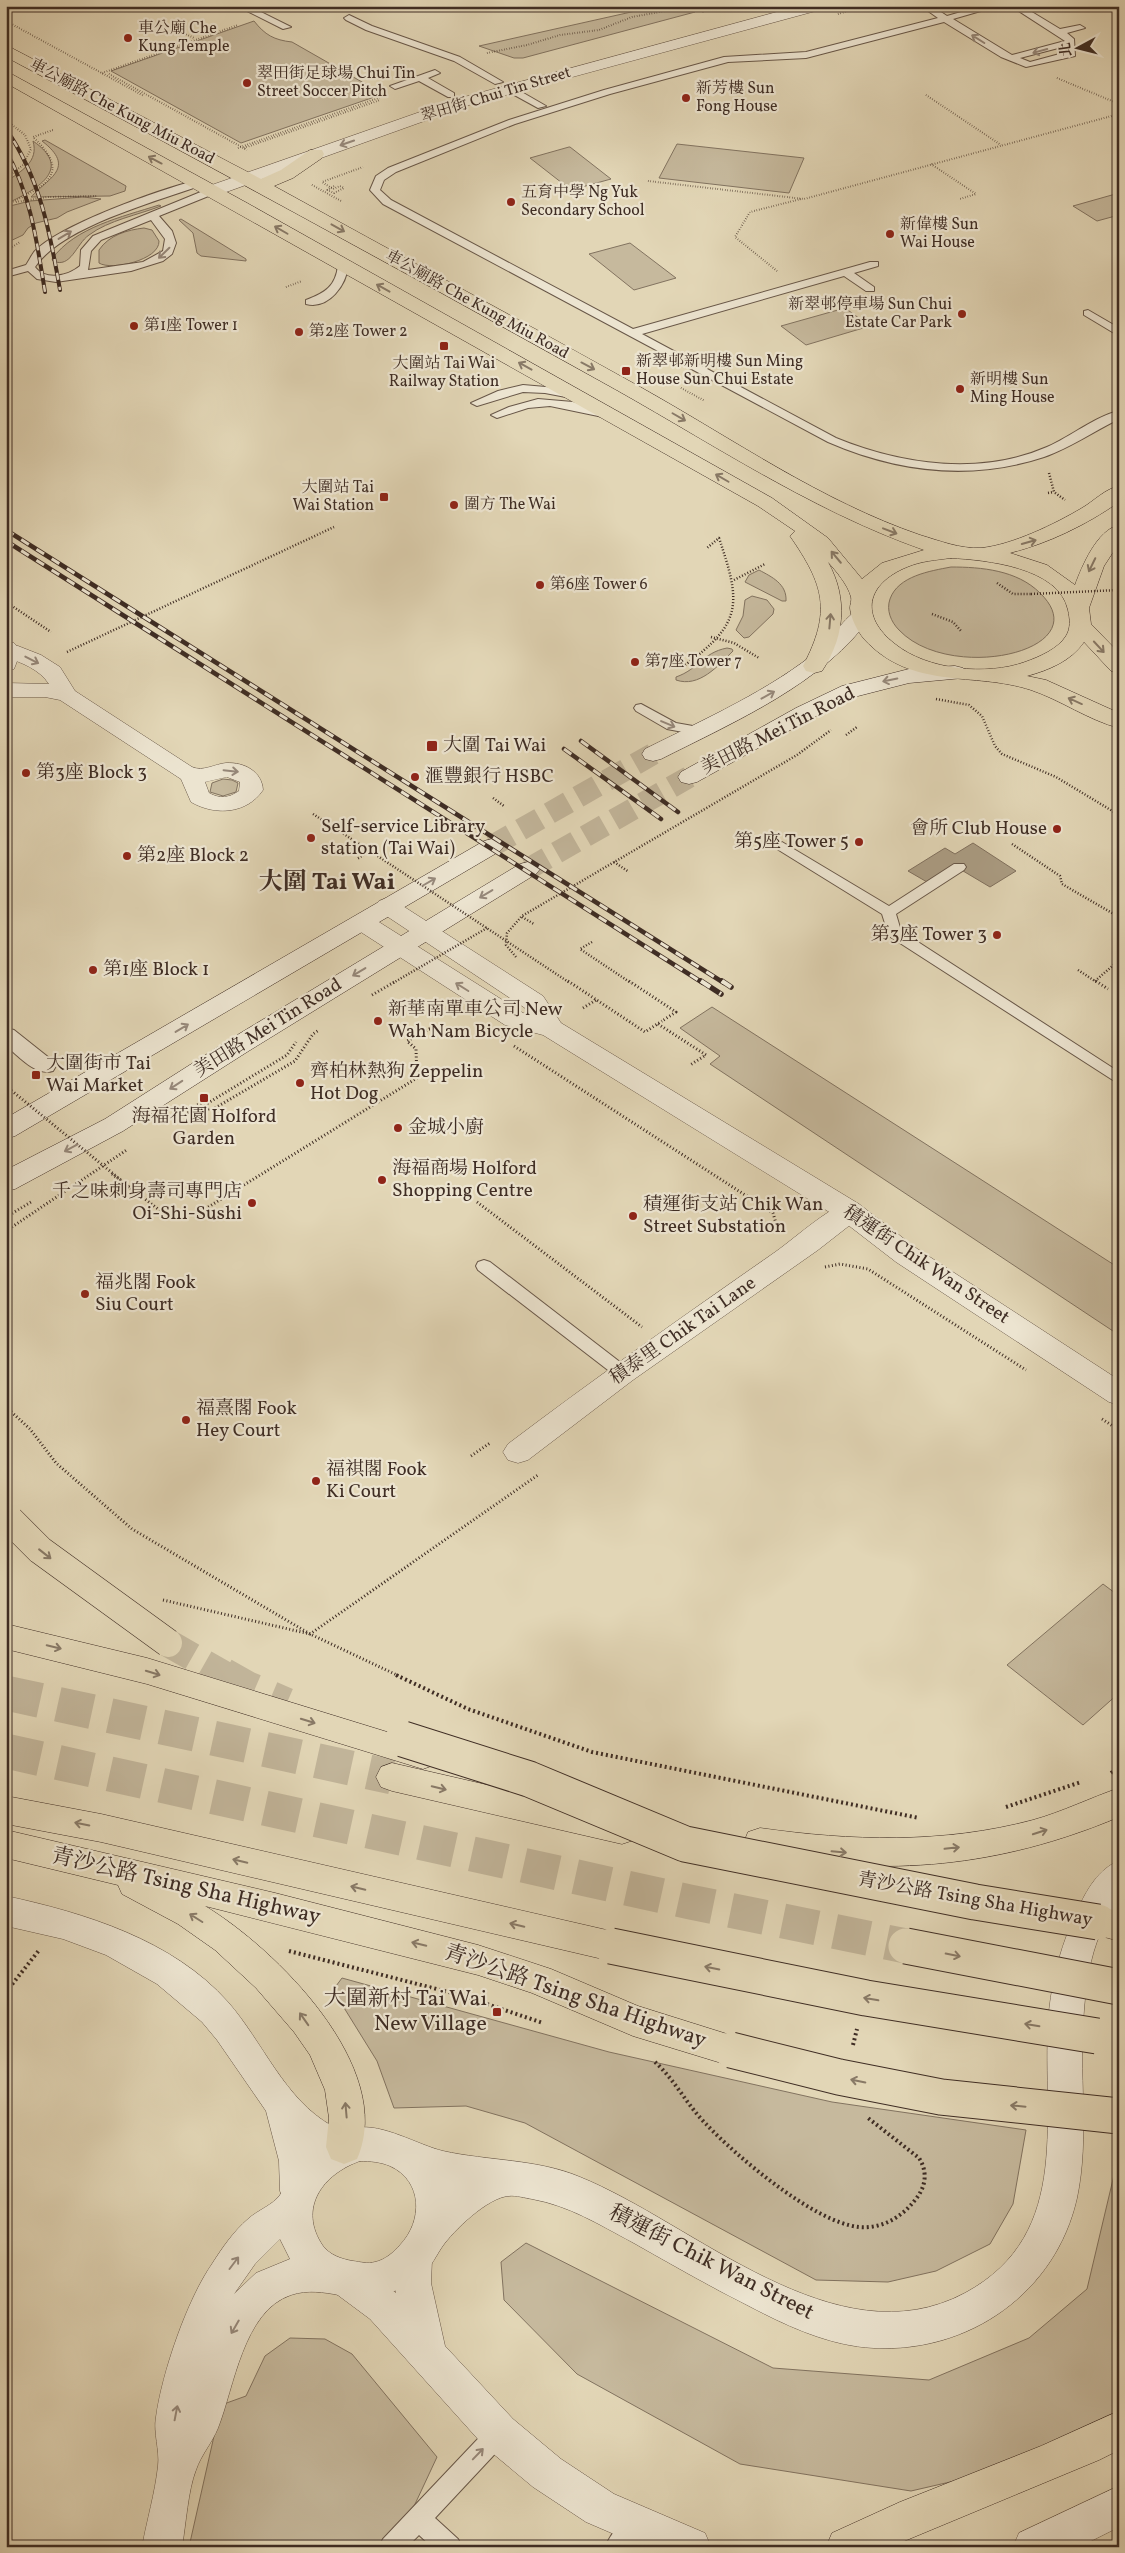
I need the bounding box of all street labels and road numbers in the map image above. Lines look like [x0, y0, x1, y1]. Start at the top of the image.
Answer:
street label: 車公廟路 Che Kung Miu Road [26, 54, 218, 170]
street label: 翠田街 Chui Tin Street [418, 62, 574, 128]
street label: 車公廟路 Che Kung Miu Road [381, 245, 573, 365]
street label: 美田路 Mei Tin Road [696, 681, 860, 781]
street label: 美田路 Mei Tin Road [189, 972, 347, 1084]
street label: 積運街 Chik Wan Street [837, 1199, 1015, 1331]
street label: 積泰里 Chik Tai Lane [605, 1271, 761, 1391]
street label: 青沙公路 Tsing Sha Highway [48, 1841, 324, 1933]
street label: 青沙公路 Tsing Sha Highway [856, 1867, 1094, 1933]
street label: 青沙公路 Tsing Sha Highway [440, 1937, 710, 2057]
street label: 積運街 Chik Wan Street [603, 2198, 819, 2328]

